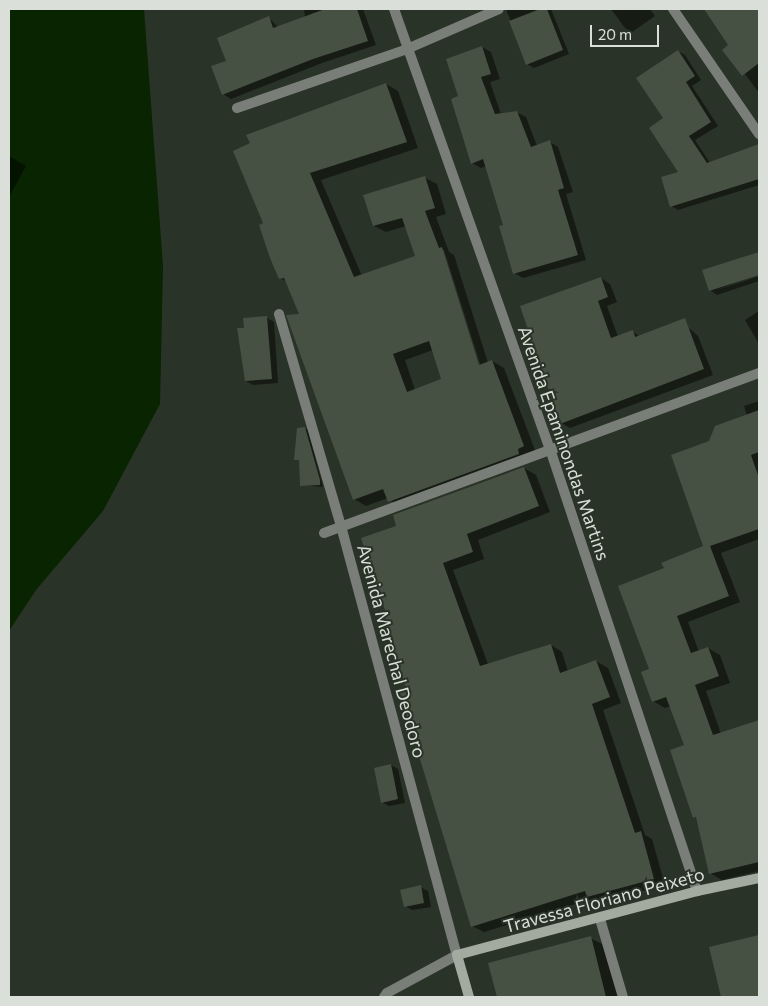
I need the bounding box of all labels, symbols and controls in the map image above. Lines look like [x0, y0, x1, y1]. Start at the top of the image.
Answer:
scale bar [593, 15, 662, 47]
text: 20 m [598, 25, 632, 43]
street label: Avenida Epaminondas Martins [514, 323, 614, 563]
street label: Avenida Marechal Deodoro [353, 542, 431, 760]
street label: Travessa Floriano Peixeto [501, 863, 707, 937]

